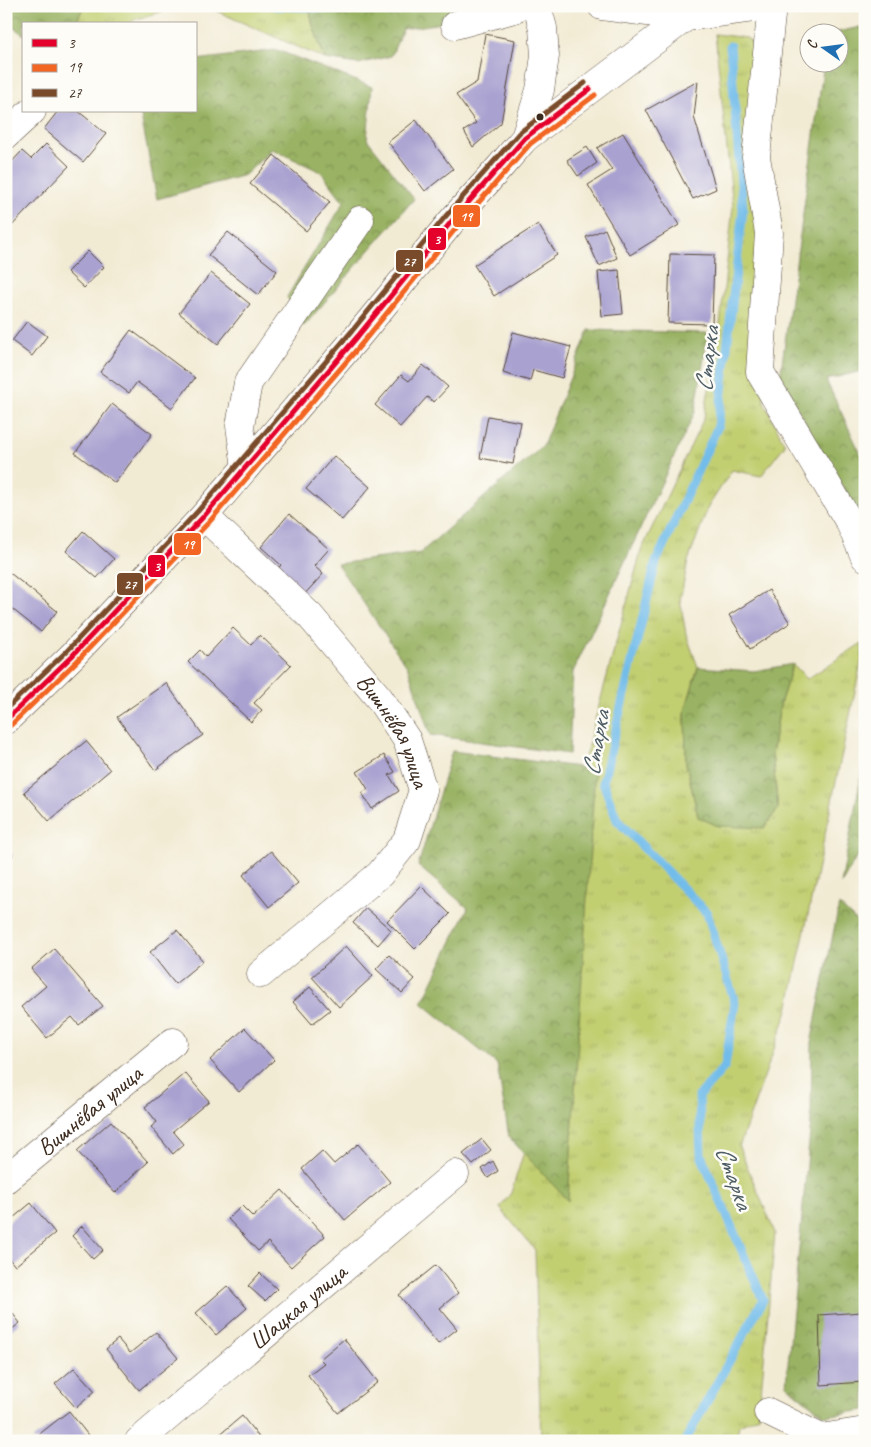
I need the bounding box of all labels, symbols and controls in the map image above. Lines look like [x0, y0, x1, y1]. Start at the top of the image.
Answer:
legend [22, 22, 198, 112]
north arrow [798, 22, 848, 72]
text: 3 [68, 34, 76, 53]
text: С [803, 38, 821, 50]
text: 19 [68, 58, 83, 77]
text: 27 [68, 84, 83, 103]
unlabelled marker [535, 112, 545, 122]
line badge: 19 [452, 204, 481, 228]
text: 19 [460, 208, 474, 225]
line badge: 3 [427, 227, 447, 251]
text: 3 [434, 231, 442, 248]
line badge: 27 [395, 249, 424, 273]
text: 27 [403, 253, 417, 270]
water label: Старка [687, 323, 727, 393]
line badge: 19 [173, 532, 202, 556]
text: 19 [182, 536, 196, 553]
line badge: 3 [147, 554, 166, 578]
text: 3 [154, 558, 162, 575]
line badge: 27 [116, 572, 144, 596]
text: 27 [124, 576, 138, 593]
street label: Вишнёвая улица [350, 667, 437, 793]
water label: Старка [575, 706, 618, 778]
street label: Вишнёвая улица [31, 1058, 149, 1162]
water label: Старка [708, 1141, 761, 1215]
street label: Шацкая улица [243, 1256, 354, 1356]

